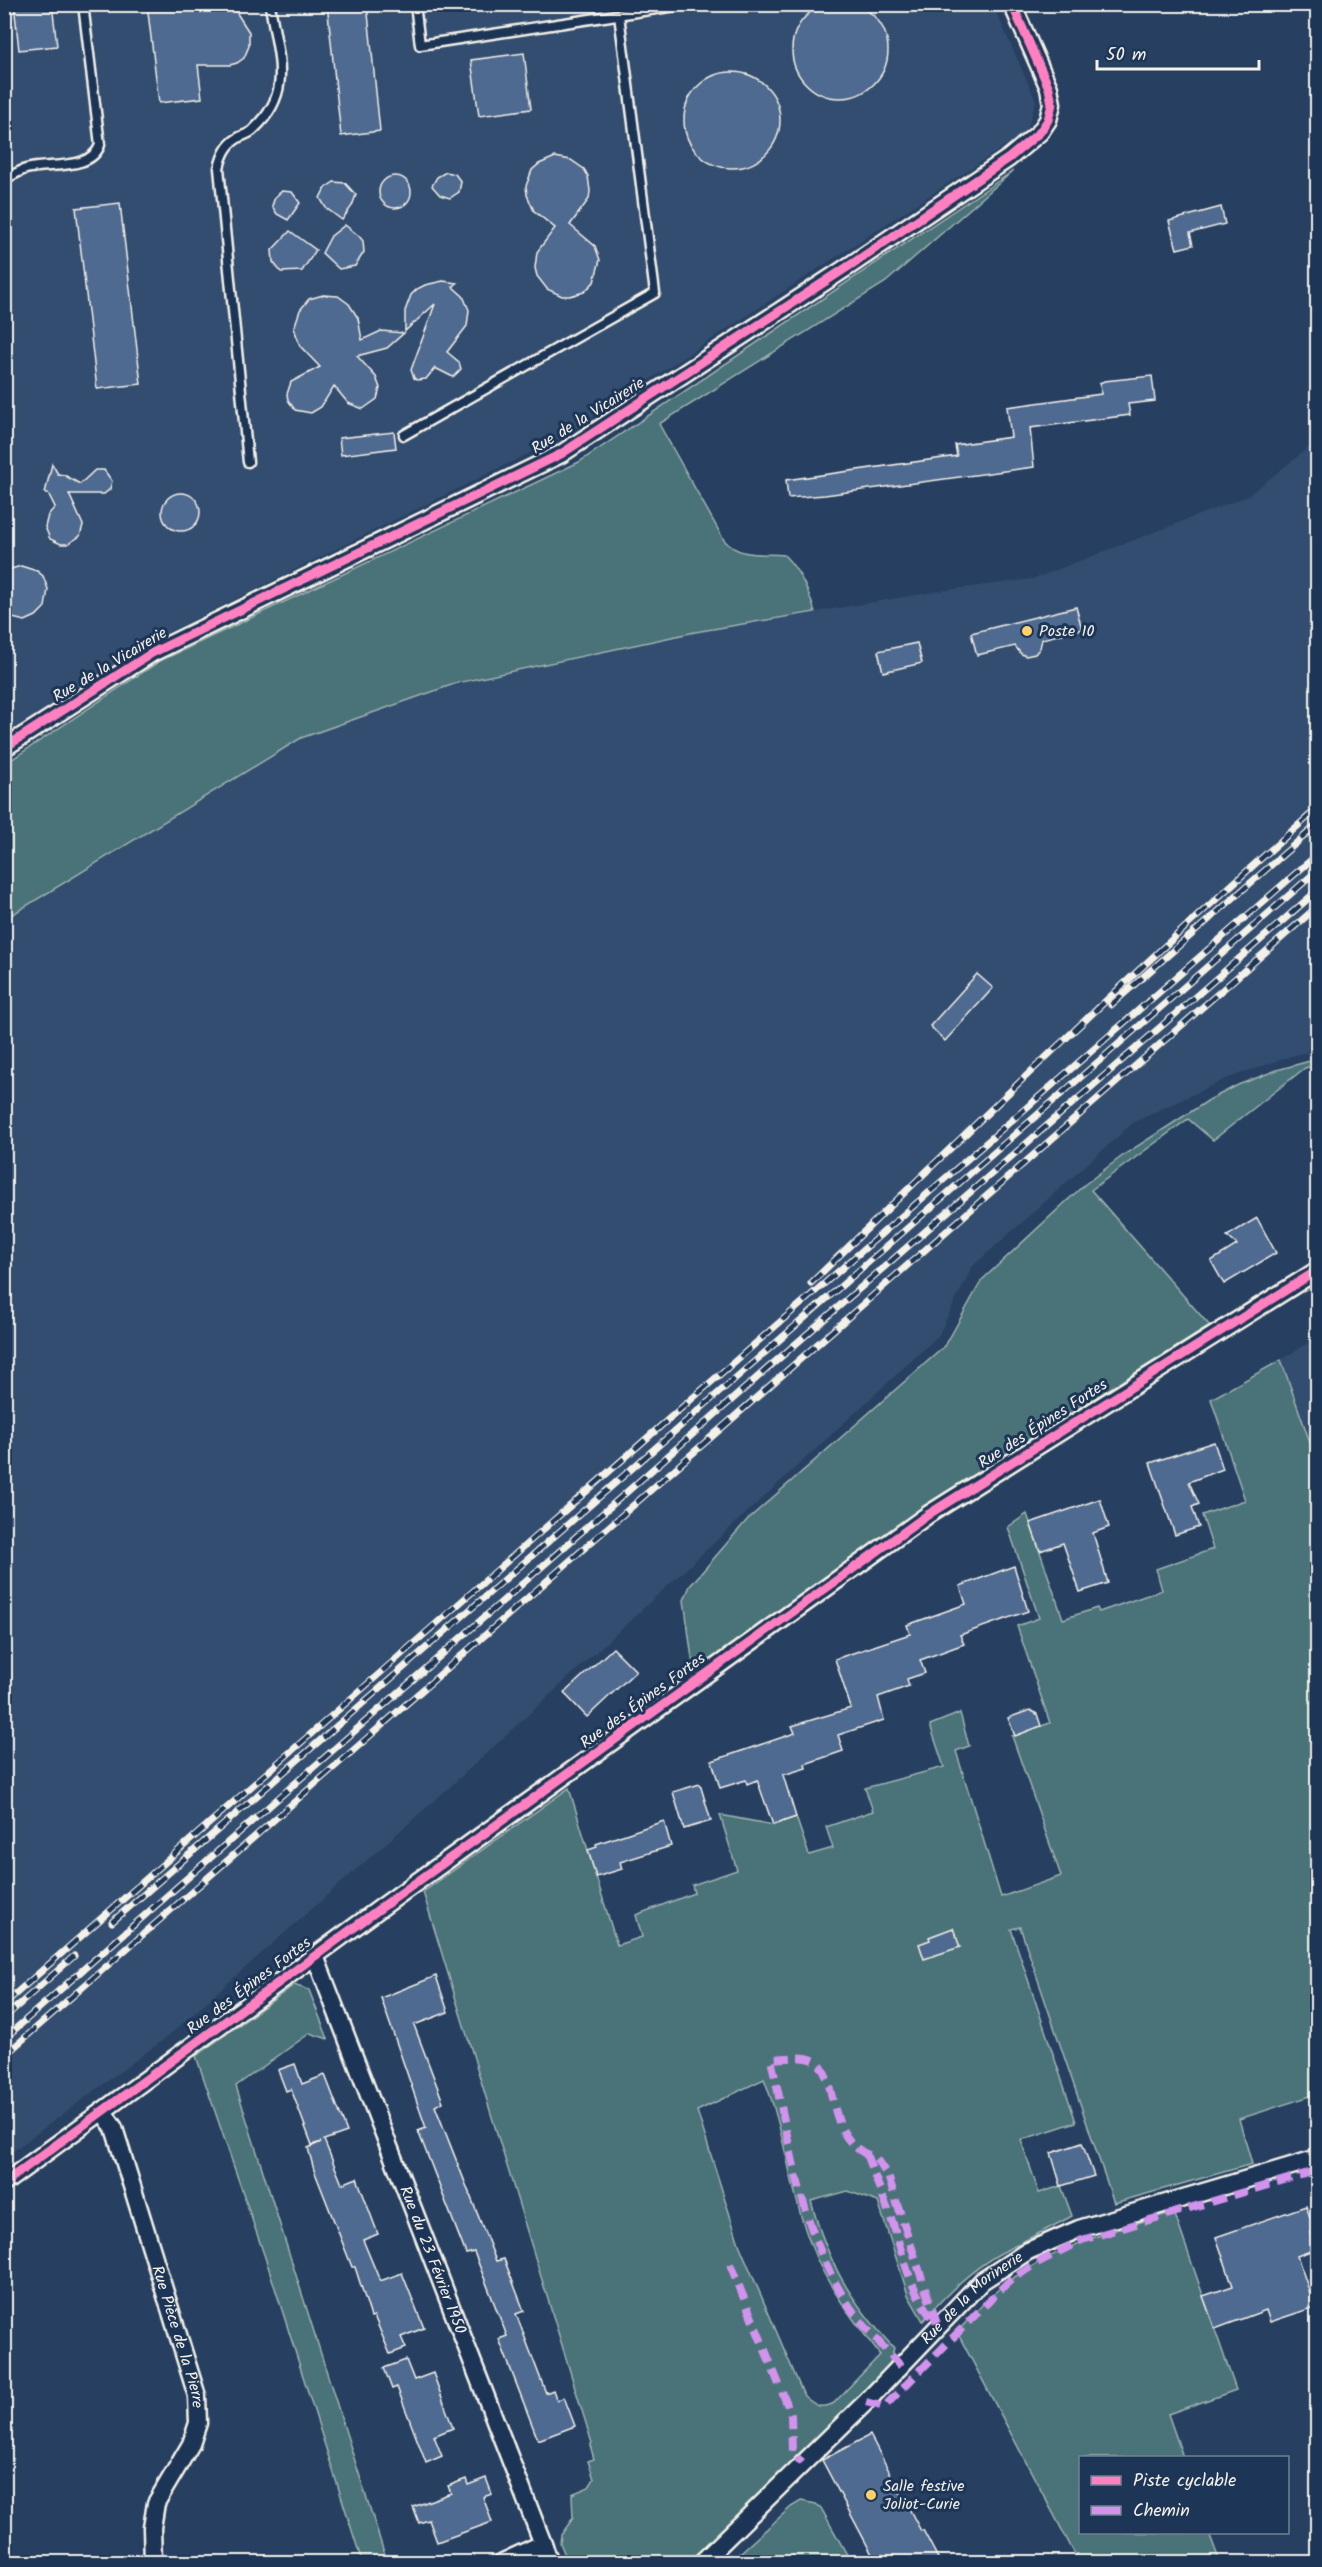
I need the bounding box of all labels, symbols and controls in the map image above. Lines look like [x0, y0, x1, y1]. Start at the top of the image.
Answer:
scale bar [1097, 33, 1259, 71]
text: 50 m [1106, 41, 1146, 70]
street label: Rue de la Vicairerie [526, 371, 650, 461]
place label: Poste 10 [1039, 619, 1095, 644]
street label: Rue de la Vicairerie [48, 621, 172, 709]
marker: Poste 10 [1020, 624, 1034, 638]
street label: Rue des Épines Fortes [973, 1373, 1113, 1475]
street label: Rue des Épines Fortes [575, 1647, 711, 1755]
street label: Rue des Épines Fortes [182, 1931, 317, 2041]
street label: Rue du 23 Février 1950 [393, 2182, 473, 2338]
street label: Rue de la Morinerie [915, 2245, 1028, 2351]
street label: Rue Pièce de la Pierre [145, 2262, 210, 2408]
legend [1079, 2456, 1289, 2534]
text: Piste cyclable [1133, 2467, 1236, 2496]
place label: Salle festive Joliot-Curie [883, 2474, 964, 2517]
marker: Salle festive Joliot-Curie [864, 2488, 878, 2502]
text: Chemin [1133, 2497, 1190, 2526]

